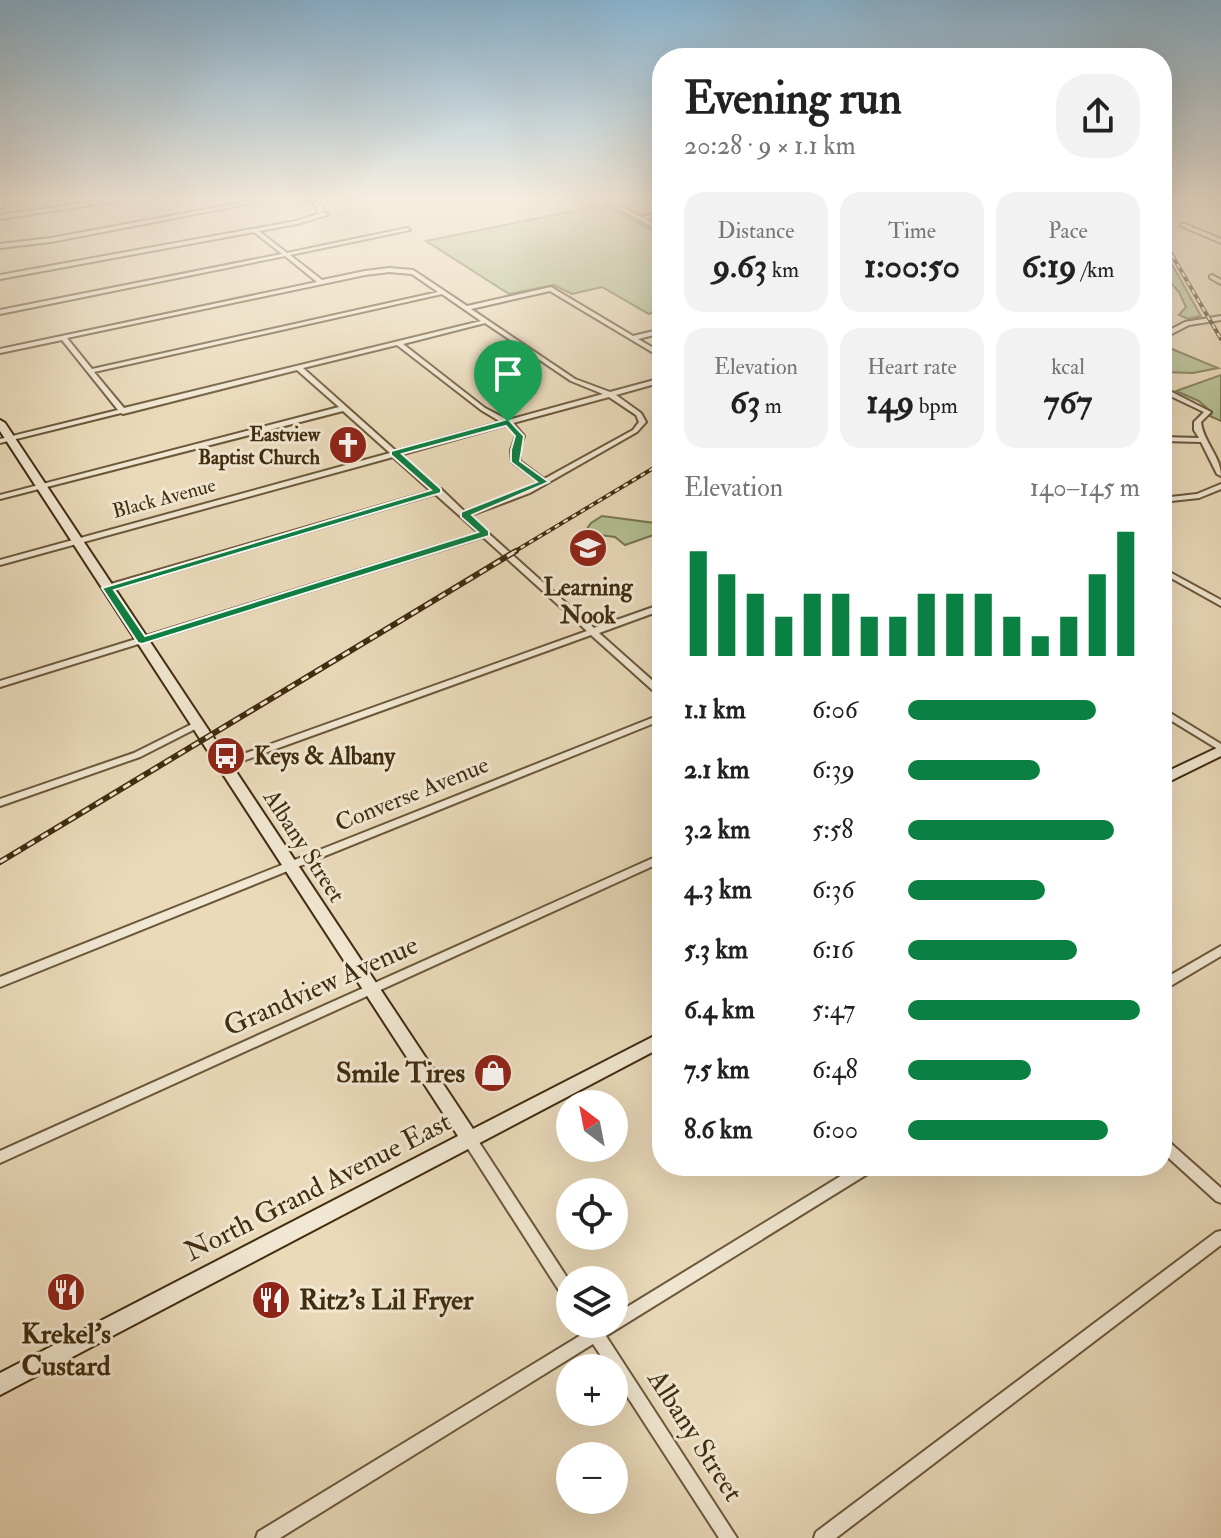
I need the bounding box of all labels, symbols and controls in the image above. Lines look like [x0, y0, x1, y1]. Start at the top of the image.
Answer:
text: Evening run [684, 72, 902, 127]
button: share [1056, 74, 1140, 158]
text: 20:28 · 9 × 1.1 km [684, 130, 856, 162]
text: Distance [718, 217, 794, 245]
text: Time [888, 217, 936, 245]
text: Pace [1048, 217, 1088, 245]
text: 9.63 [713, 245, 767, 288]
text: 1:00:50 [864, 245, 960, 288]
text: 6:19 [1022, 245, 1077, 288]
text: km [767, 256, 799, 284]
text: /km [1077, 256, 1114, 284]
pin [474, 340, 542, 422]
icon: arrive [486, 352, 530, 396]
text: Elevation [714, 353, 798, 381]
text: Heart rate [867, 353, 957, 381]
text: kcal [1051, 353, 1085, 381]
text: 63 [730, 381, 760, 424]
text: 149 [866, 381, 914, 424]
text: 767 [1044, 381, 1092, 424]
text: m [760, 392, 782, 420]
text: bpm [914, 392, 958, 420]
place label: Eastview Baptist Church [198, 422, 321, 471]
church icon: Eastview Baptist Church [327, 424, 369, 466]
street label: Black Avenue [110, 472, 218, 524]
text: Elevation [684, 472, 783, 504]
text: 140–145 m [1030, 472, 1140, 504]
school or university icon: Learning Nook [567, 527, 609, 569]
place label: Learning Nook [543, 572, 634, 631]
text: 1.1 km [684, 694, 746, 726]
text: 6:06 [812, 694, 858, 726]
bus stop icon: Keys & Albany [205, 735, 247, 777]
place label: Keys & Albany [254, 741, 396, 772]
street label: Converse Avenue [331, 749, 493, 839]
text: 2.1 km [684, 754, 750, 786]
text: 6:39 [812, 754, 855, 786]
street label: Albany Street [255, 783, 352, 909]
text: 3.2 km [684, 814, 750, 846]
text: 5:58 [812, 814, 854, 846]
text: 4.3 km [684, 874, 752, 906]
text: 6:36 [812, 874, 855, 906]
street label: Grandview Avenue [218, 927, 424, 1044]
text: 5.3 km [684, 934, 748, 966]
text: 6:16 [812, 934, 854, 966]
text: 6.4 km [684, 994, 755, 1026]
text: 5:47 [812, 994, 855, 1026]
shop icon: Smile Tires [472, 1052, 514, 1094]
text: 7.5 km [684, 1054, 749, 1086]
text: 6:48 [812, 1054, 858, 1086]
place label: Smile Tires [336, 1056, 465, 1091]
north arrow [556, 1090, 628, 1162]
map controls [556, 1090, 628, 1514]
street label: North Grand Avenue East [179, 1104, 457, 1270]
text: 8.6 km [684, 1114, 752, 1146]
text: 6:00 [812, 1114, 858, 1146]
button: locate [556, 1178, 628, 1250]
button: layers [556, 1266, 628, 1338]
restaurant icon: Krekel's Custard [45, 1271, 87, 1313]
restaurant icon: Ritz's Lil Fryer [250, 1279, 292, 1321]
place label: Ritz's Lil Fryer [299, 1283, 474, 1318]
place label: Krekel's Custard [21, 1317, 111, 1384]
button: + [556, 1354, 628, 1426]
street label: Albany Street [639, 1363, 750, 1508]
button: − [556, 1442, 628, 1514]

